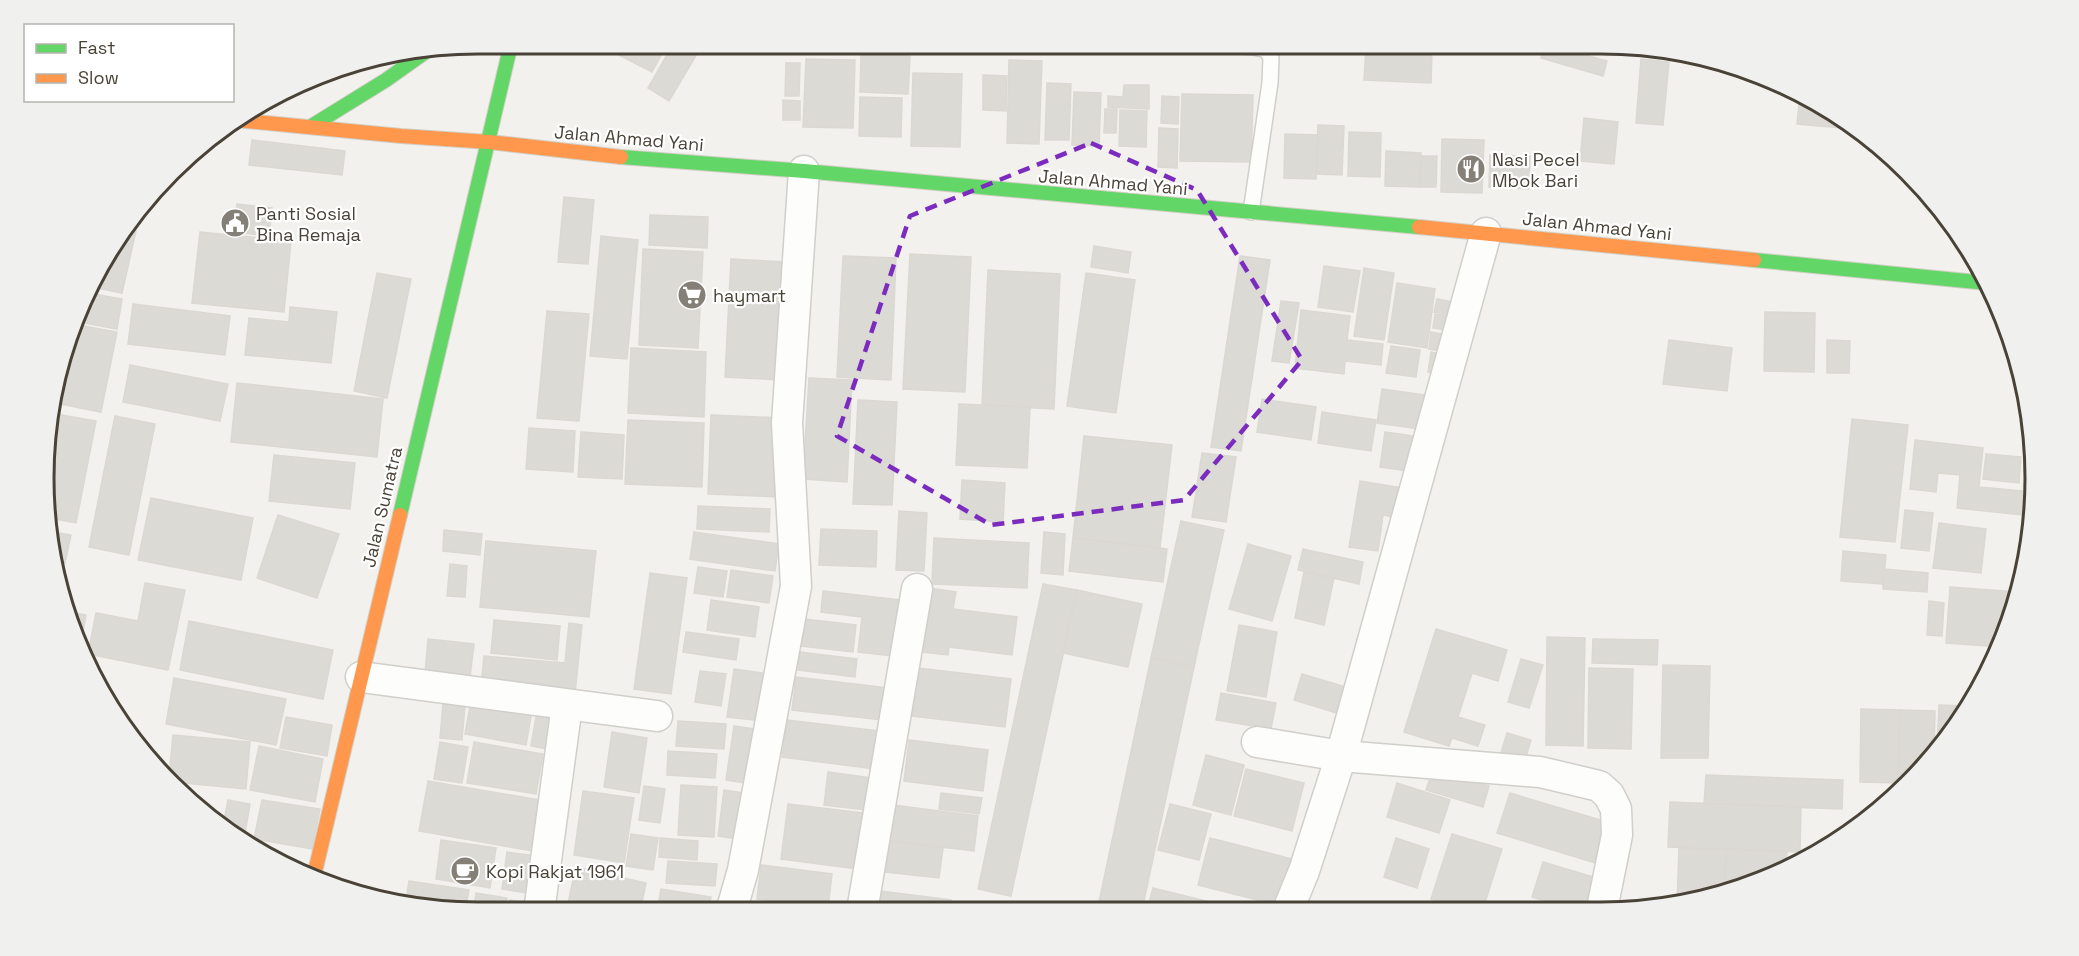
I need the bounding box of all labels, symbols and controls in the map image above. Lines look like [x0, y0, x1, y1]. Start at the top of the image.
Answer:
legend [24, 24, 234, 102]
text: Fast [78, 36, 115, 59]
text: Slow [78, 66, 119, 89]
street label: Jalan Ahmad Yani [553, 120, 705, 156]
place label: Nasi Pecel Mbok Bari [1492, 148, 1580, 192]
restaurant icon: Nasi Pecel Mbok Bari [1455, 153, 1487, 185]
street label: Jalan Ahmad Yani [1037, 164, 1189, 200]
place label: Panti Sosial Bina Remaja [256, 202, 361, 246]
public building icon: Panti Sosial Bina Remaja [219, 207, 251, 239]
street label: Jalan Ahmad Yani [1521, 207, 1673, 245]
supermarket icon: haymart [676, 279, 708, 311]
place label: haymart [713, 284, 786, 307]
street label: Jalan Sumatra [357, 444, 407, 570]
cafe icon: Kopi Rakjat 1961 [449, 855, 481, 887]
place label: Kopi Rakjat 1961 [486, 860, 624, 883]

